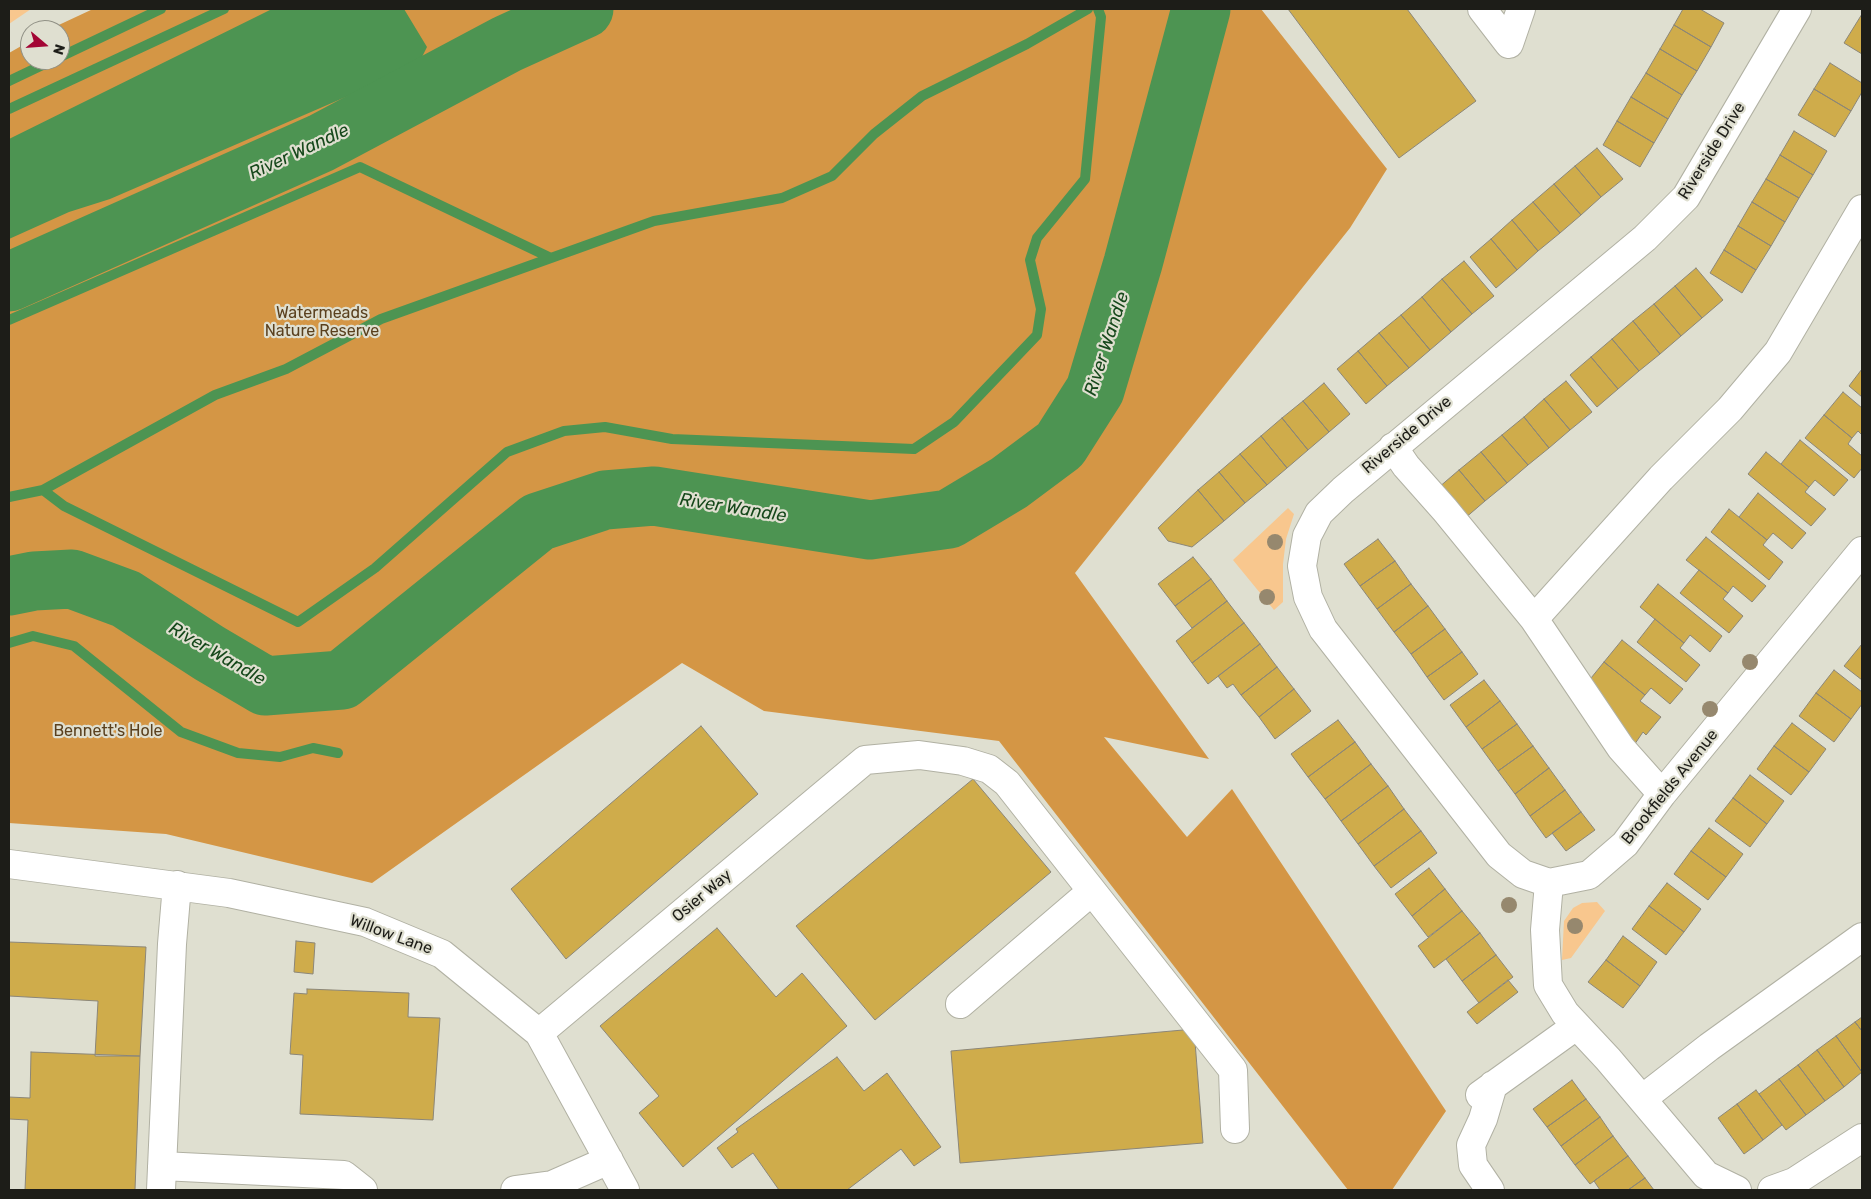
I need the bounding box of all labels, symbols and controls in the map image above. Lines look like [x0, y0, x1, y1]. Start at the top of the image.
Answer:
north arrow [20, 20, 70, 70]
text: N [49, 42, 68, 57]
street label: Riverside Drive [1674, 99, 1750, 203]
water label: River Wandle [245, 119, 353, 185]
water label: River Wandle [1080, 289, 1134, 399]
park label: Watermeads Nature Reserve [265, 303, 379, 341]
street label: Riverside Drive [1358, 392, 1456, 478]
water label: River Wandle [678, 489, 788, 527]
water label: River Wandle [165, 618, 269, 690]
park label: Bennett's Hole [53, 721, 163, 741]
street label: Brookfields Avenue [1618, 726, 1722, 848]
street label: Osier Way [668, 866, 736, 926]
street label: Willow Lane [347, 911, 435, 959]

